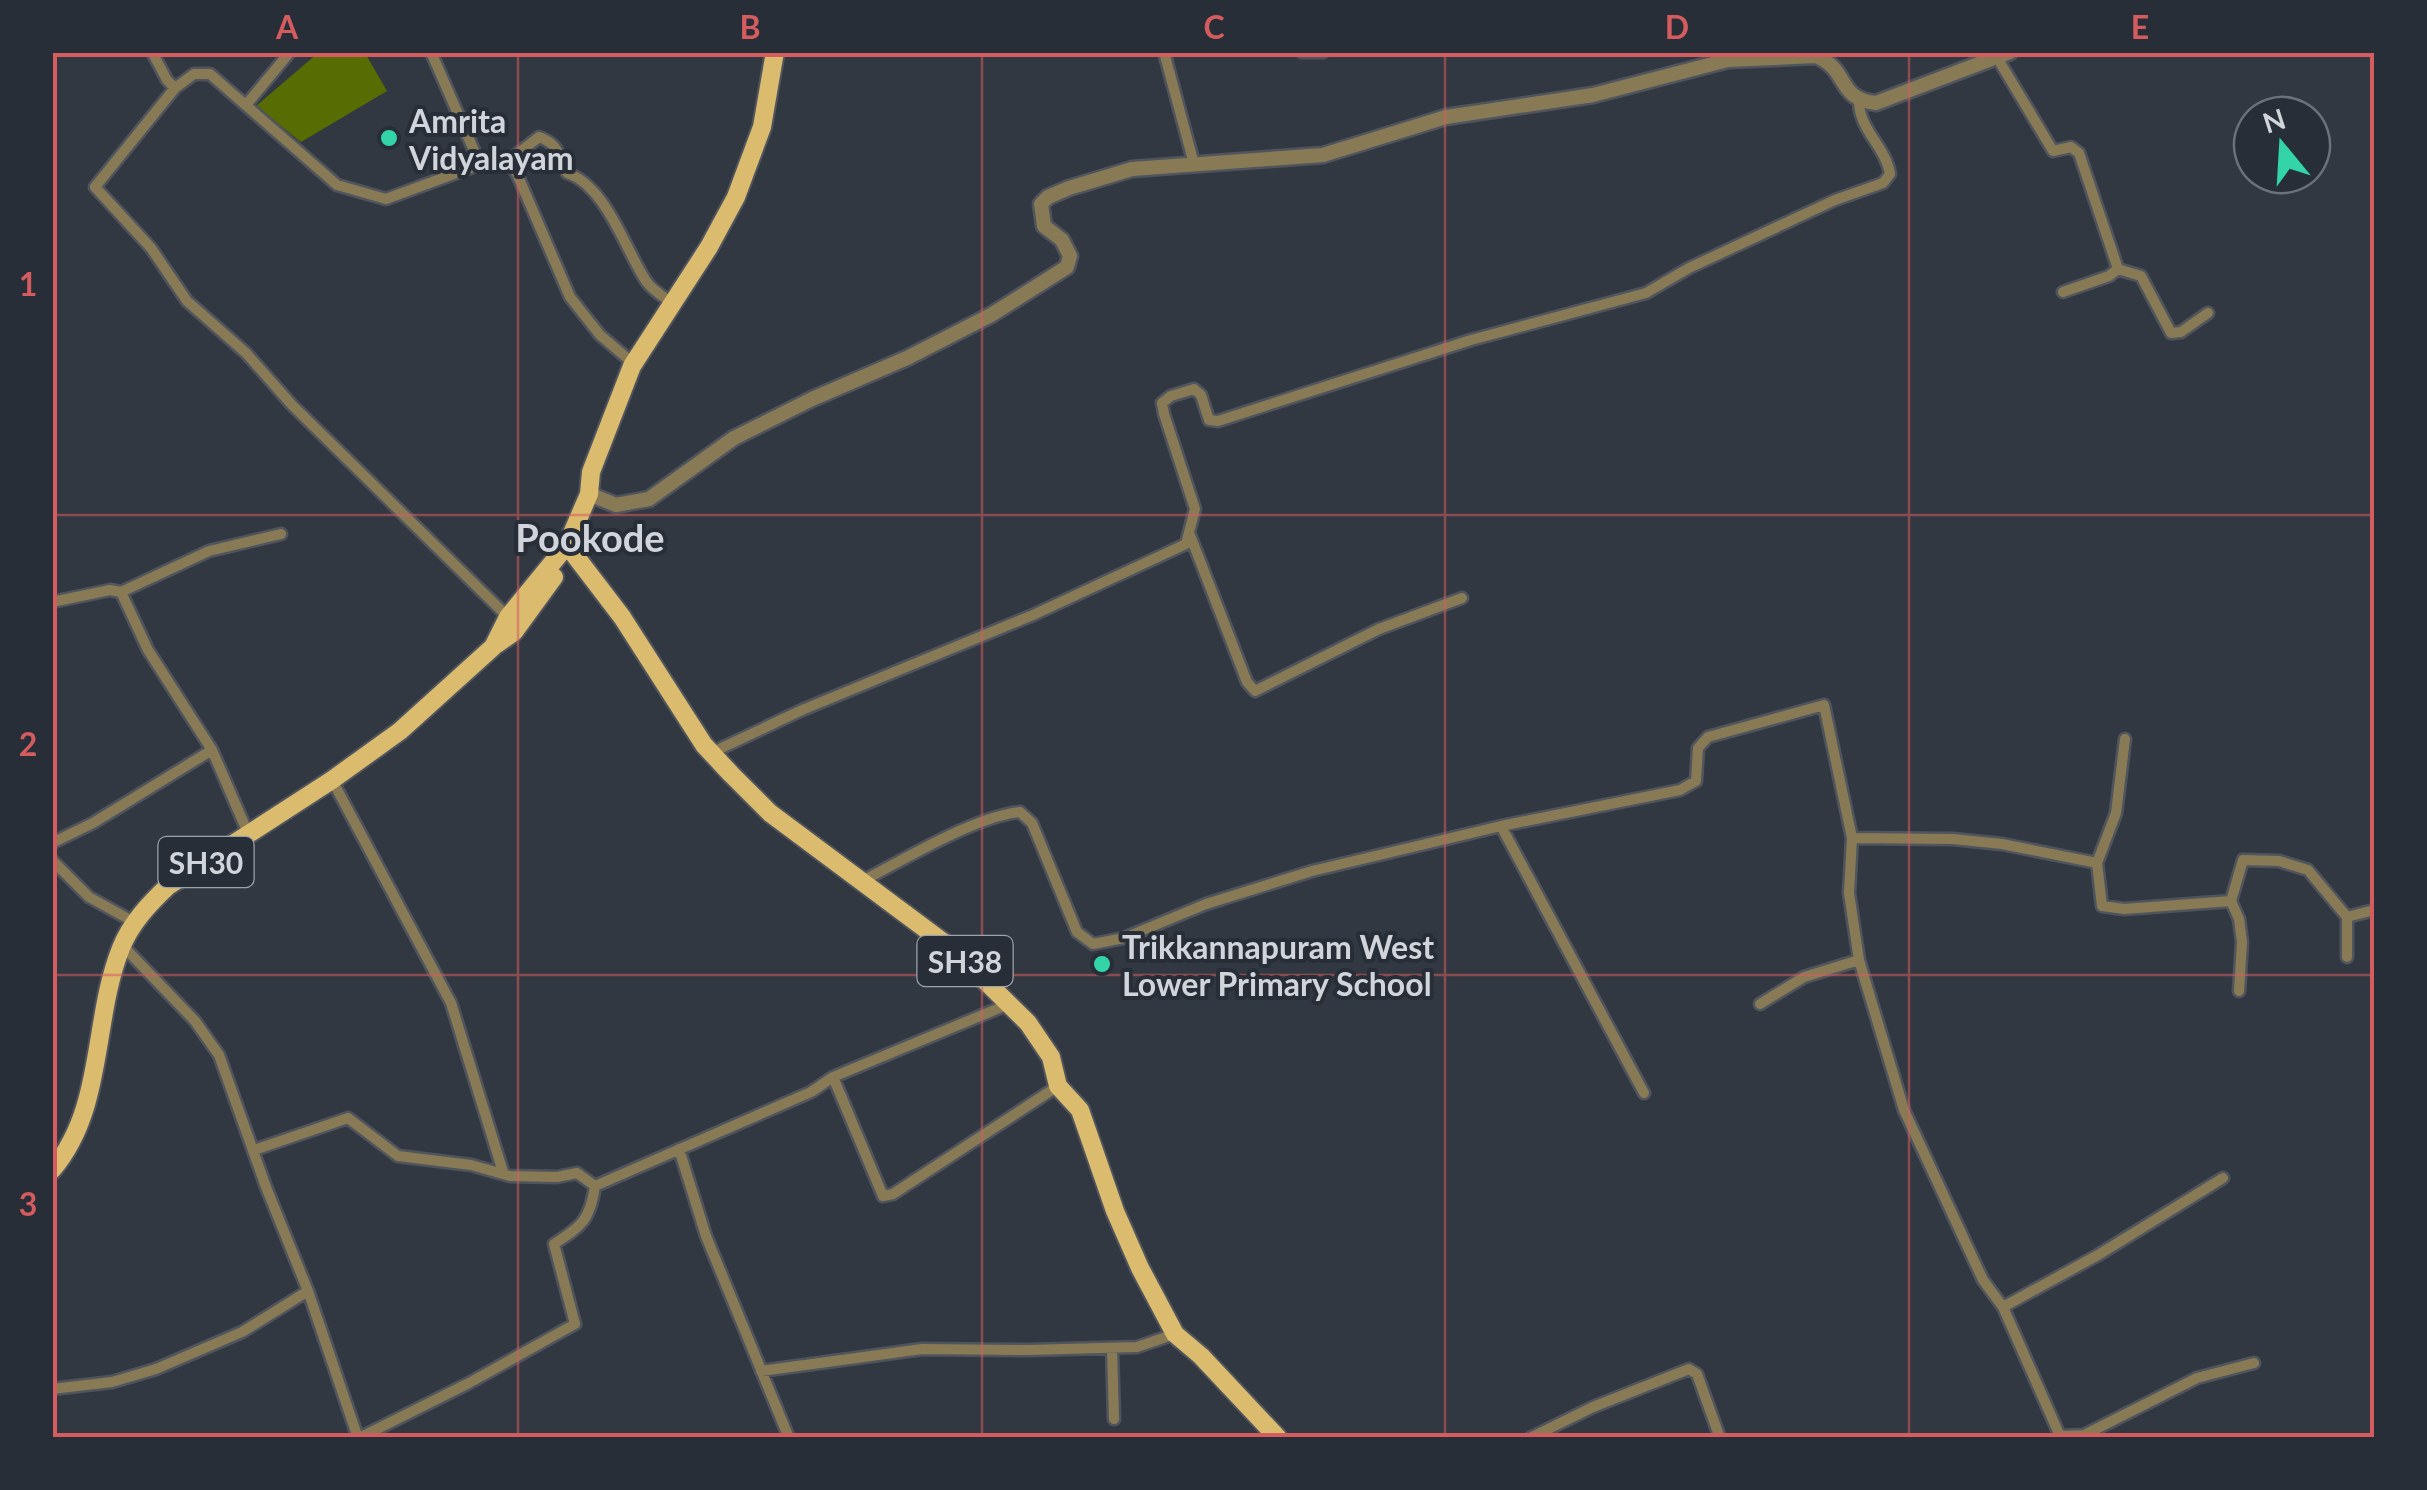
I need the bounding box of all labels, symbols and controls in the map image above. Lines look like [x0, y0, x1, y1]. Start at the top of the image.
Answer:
text: A [275, 7, 299, 46]
text: B [739, 7, 761, 46]
text: C [1203, 7, 1225, 46]
text: D [1665, 7, 1689, 46]
text: E [2131, 7, 2149, 46]
north arrow [2232, 95, 2332, 195]
place label: Amrita Vidyalayam [408, 101, 574, 177]
text: N [2258, 101, 2289, 140]
marker: Amrita Vidyalayam [378, 127, 400, 149]
text: 1 [19, 264, 37, 303]
district label: Pookode [515, 514, 665, 560]
text: 2 [19, 724, 37, 763]
road number: SH30 [158, 837, 254, 887]
place label: Trikkannapuram West Lower Primary School [1122, 927, 1434, 1003]
road number: SH38 [918, 936, 1012, 986]
marker: Trikkannapuram West Lower Primary School [1091, 953, 1113, 975]
text: 3 [19, 1184, 37, 1223]

